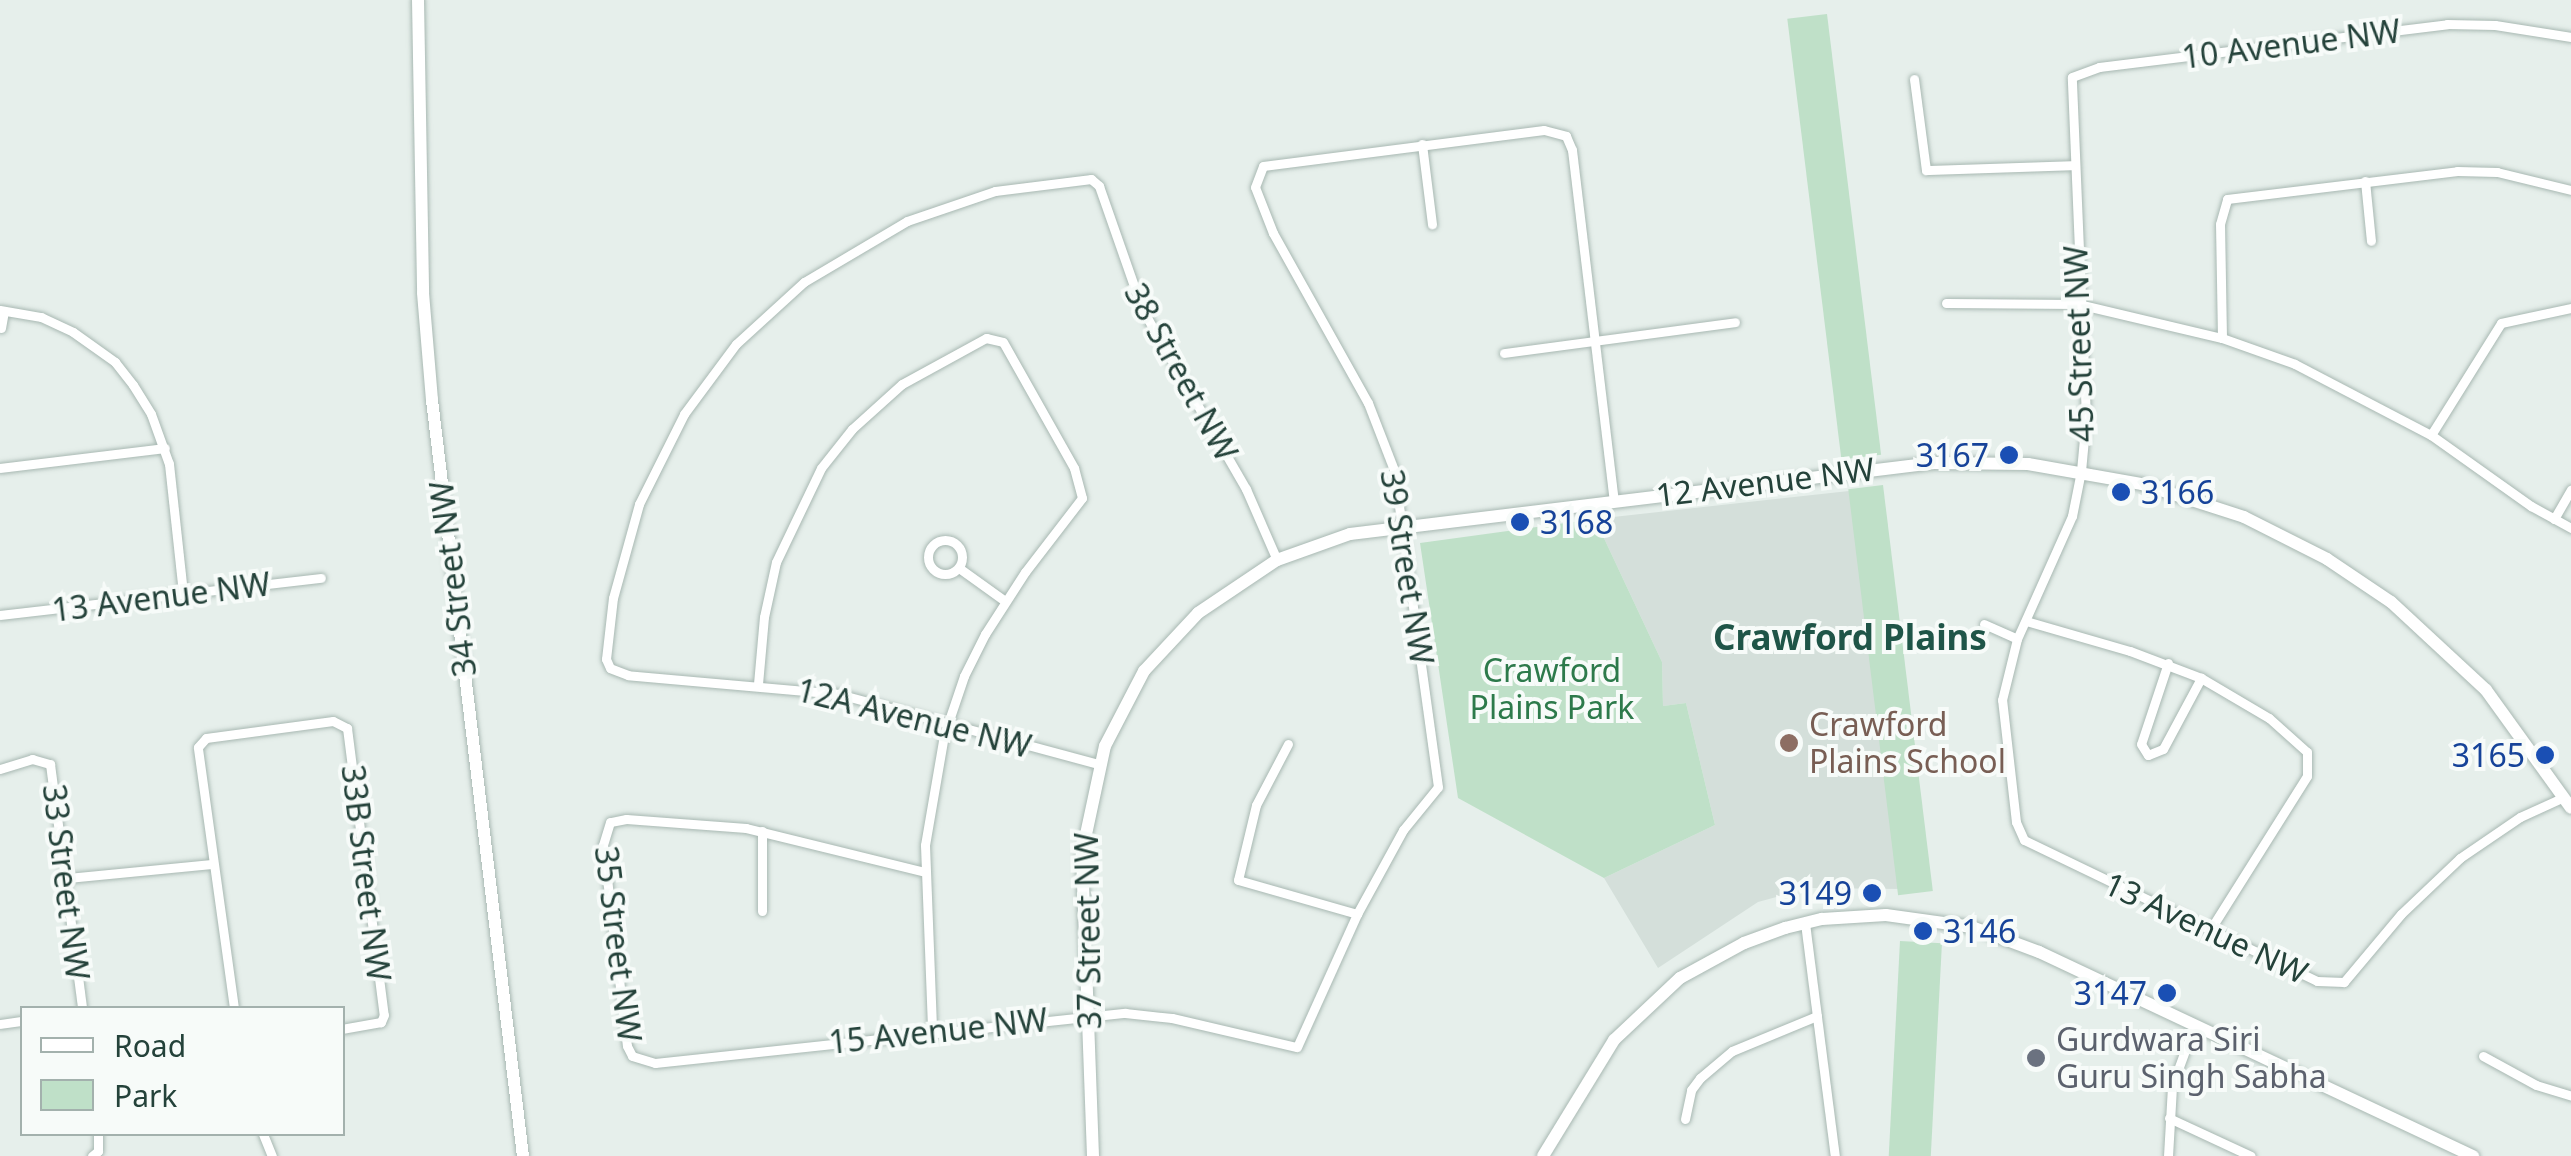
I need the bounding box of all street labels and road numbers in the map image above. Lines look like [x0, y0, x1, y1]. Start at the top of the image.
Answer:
street label: 10 Avenue NW [2180, 12, 2402, 76]
street label: 45 Street NW [2056, 245, 2102, 443]
street label: 38 Street NW [1117, 277, 1245, 467]
street label: 12 Avenue NW [1654, 450, 1876, 514]
street label: 39 Street NW [1373, 467, 1441, 667]
street label: 34 Street NW [422, 479, 484, 679]
street label: 13 Avenue NW [50, 565, 272, 629]
street label: 12A Avenue NW [793, 670, 1035, 766]
street label: 33B Street NW [334, 763, 398, 983]
street label: 33 Street NW [35, 782, 97, 982]
street label: 37 Street NW [1067, 832, 1109, 1030]
street label: 35 Street NW [587, 844, 649, 1044]
street label: 13 Avenue NW [2098, 864, 2314, 992]
street label: 15 Avenue NW [827, 1000, 1049, 1062]

